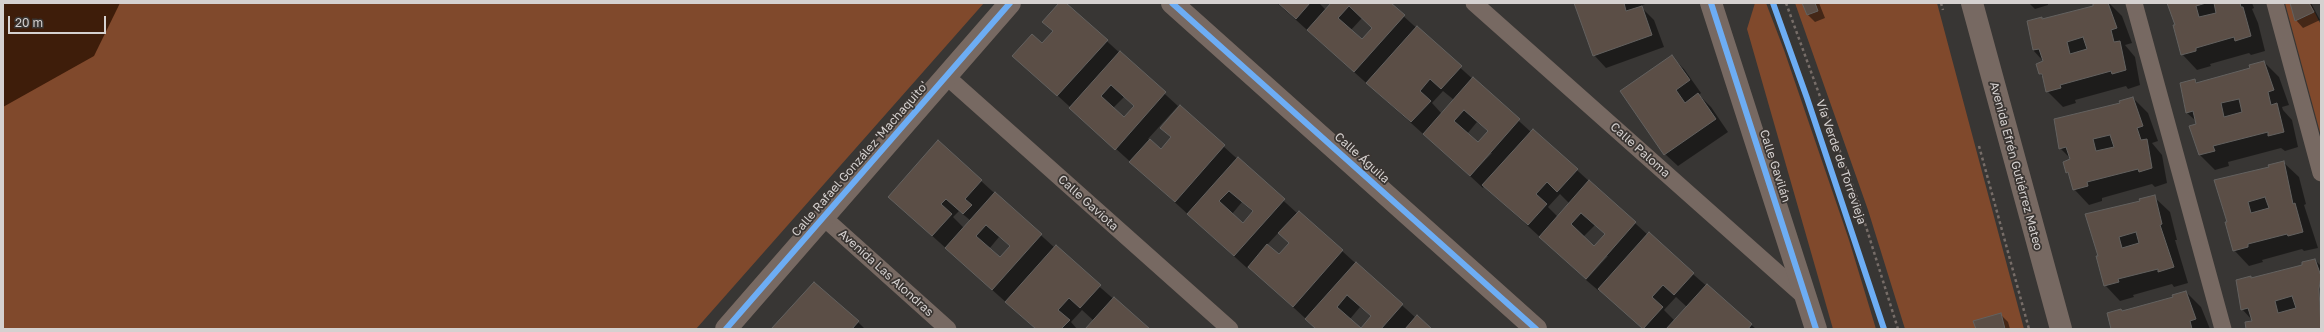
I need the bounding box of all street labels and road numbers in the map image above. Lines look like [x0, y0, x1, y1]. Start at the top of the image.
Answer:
street label: Calle Rafael González 'Machaquito' [789, 79, 931, 239]
street label: Avenida Efrén Gutiérrez Mateo [1987, 80, 2045, 252]
street label: Vía Verde de Torrevieja [1813, 98, 1869, 226]
street label: Calle Paloma [1607, 119, 1673, 181]
street label: Calle Gavilán [1757, 128, 1793, 204]
street label: Calle Águila [1332, 130, 1392, 186]
street label: Calle Gaviota [1055, 172, 1121, 234]
street label: Avenida Las Alondras [836, 227, 936, 319]

